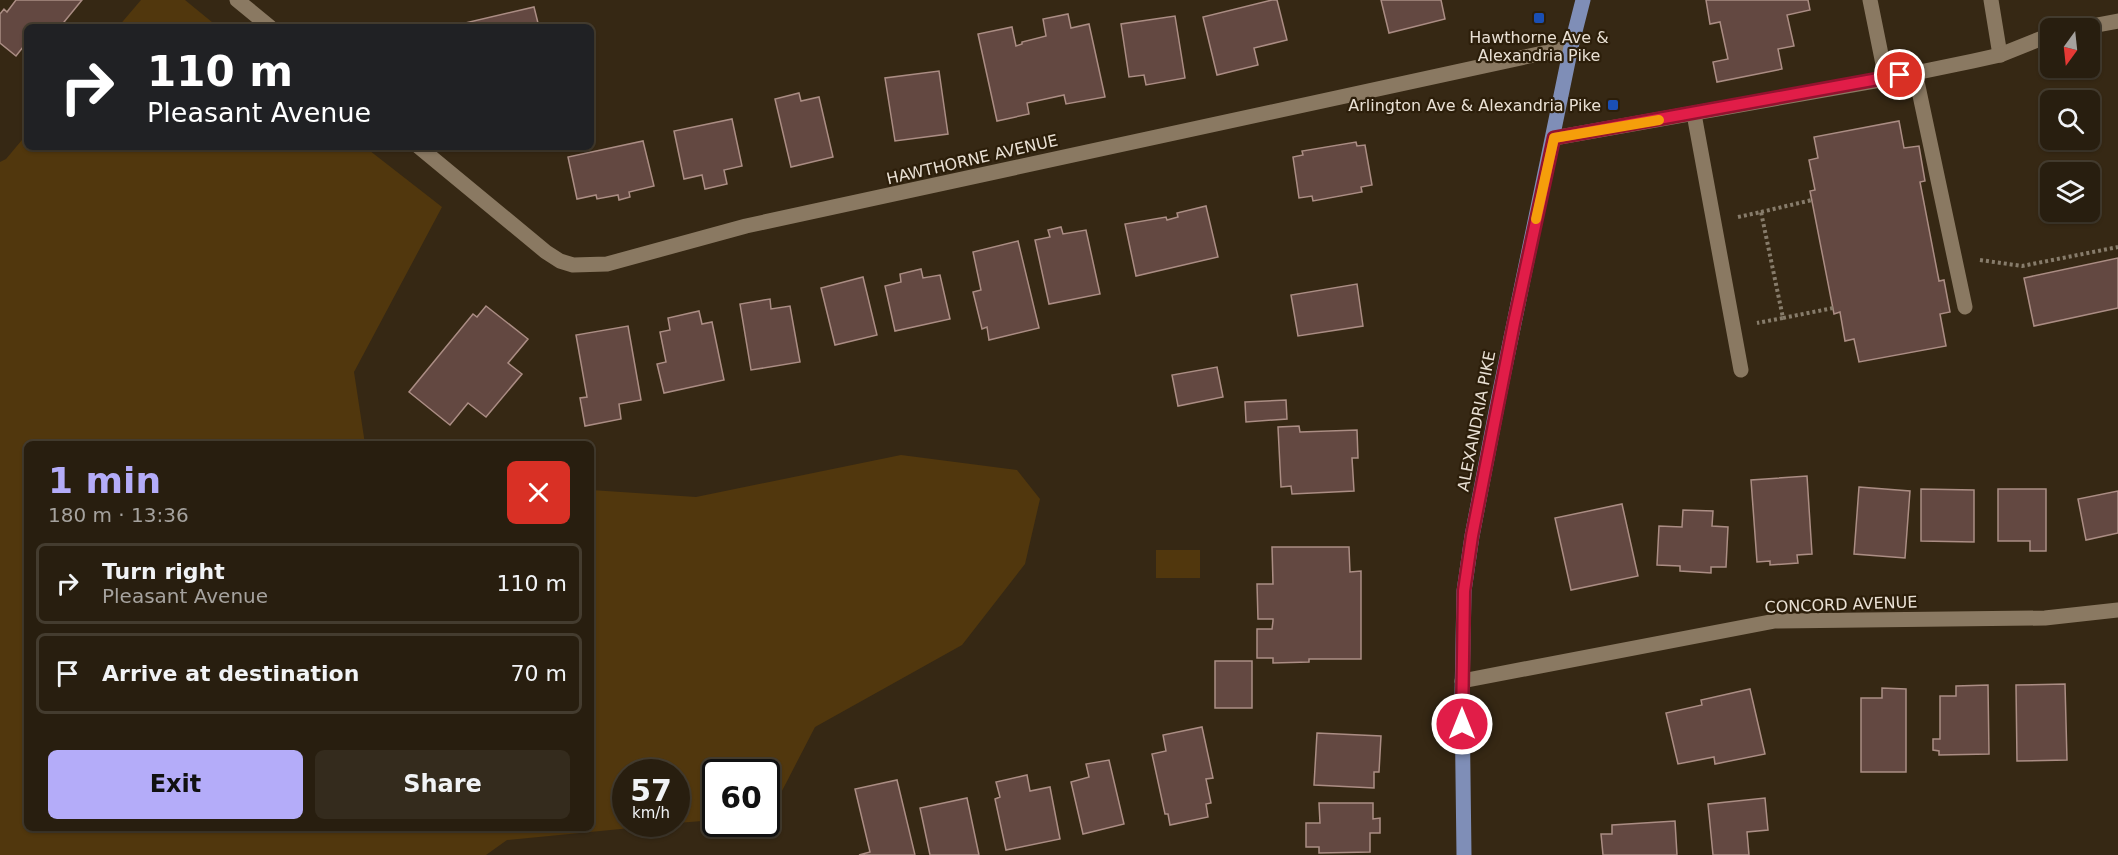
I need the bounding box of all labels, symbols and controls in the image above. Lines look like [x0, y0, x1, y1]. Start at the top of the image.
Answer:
marker: Hawthorne Ave & Alexandria Pike [1532, 11, 1546, 25]
north arrow [2040, 18, 2100, 78]
map controls [2040, 18, 2100, 222]
place label: Hawthorne Ave & Alexandria Pike [1469, 28, 1609, 65]
text: 110 m [147, 47, 293, 96]
icon: right [48, 48, 126, 126]
pin [1874, 49, 1925, 100]
icon: arrive [1883, 58, 1916, 91]
button: search [2040, 90, 2100, 150]
place label: Arlington Ave & Alexandria Pike [1348, 96, 1601, 115]
text: Pleasant Avenue [147, 97, 371, 128]
marker: Arlington Ave & Alexandria Pike [1606, 98, 1620, 112]
street label: HAWTHORNE AVENUE [885, 131, 1060, 188]
button: layers [2040, 162, 2100, 222]
street label: ALEXANDRIA PIKE [1454, 349, 1499, 493]
text: 1 min [48, 460, 161, 501]
button: close [507, 461, 570, 524]
text: 180 m · 13:36 [48, 503, 189, 527]
text: Turn right [102, 559, 225, 584]
icon: right [51, 567, 84, 600]
text: 110 m [497, 571, 567, 596]
text: Pleasant Avenue [102, 584, 268, 608]
street label: CONCORD AVENUE [1764, 592, 1918, 617]
icon: arrive [51, 657, 84, 690]
text: Arrive at destination [102, 661, 359, 686]
text: 70 m [511, 661, 567, 686]
position arrow [1430, 692, 1494, 756]
button: Exit [48, 750, 303, 819]
button: Share [315, 750, 570, 819]
speed limit sign: 60 [702, 759, 780, 837]
text: 57 [630, 773, 672, 808]
text: km/h [632, 804, 670, 822]

